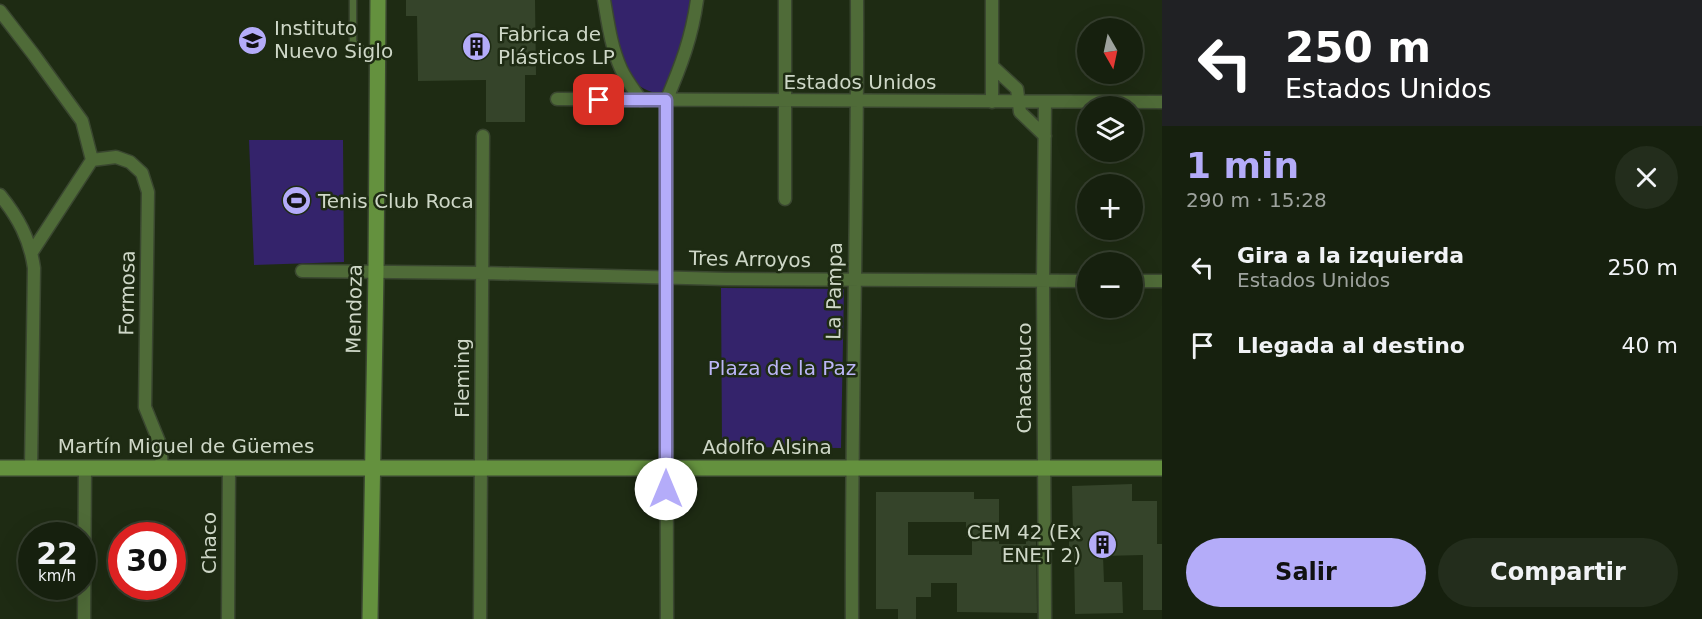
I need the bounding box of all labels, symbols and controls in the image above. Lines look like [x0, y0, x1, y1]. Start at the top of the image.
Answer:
place label: Instituto Nuevo Siglo [274, 16, 393, 63]
north arrow [1077, 18, 1143, 84]
map controls [1077, 18, 1143, 318]
place label: Fabrica de Plásticos LP [498, 22, 615, 69]
text: 250 m [1285, 23, 1431, 72]
school or university icon: Instituto Nuevo Siglo [237, 24, 269, 56]
icon: left [1186, 24, 1264, 102]
building icon: Fabrica de Plásticos LP [461, 30, 493, 62]
street label: Estados Unidos [783, 70, 937, 94]
text: Estados Unidos [1285, 73, 1492, 104]
pin [573, 74, 624, 125]
icon: arrive [582, 83, 615, 116]
button: layers [1077, 96, 1143, 162]
text: 1 min [1186, 145, 1299, 186]
button: close [1615, 146, 1678, 209]
button: + [1077, 174, 1143, 240]
sports icon: Tenis Club Roca [281, 185, 313, 217]
text: 290 m · 15:28 [1186, 188, 1327, 212]
place label: Tenis Club Roca [317, 189, 474, 213]
street label: La Pampa [821, 242, 847, 340]
text: Gira a la izquierda [1237, 243, 1464, 268]
street label: Tres Arroyos [688, 246, 811, 272]
street label: Formosa [114, 250, 140, 336]
icon: left [1186, 251, 1219, 284]
button: − [1077, 252, 1143, 318]
text: 250 m [1608, 255, 1678, 280]
street label: Mendoza [341, 264, 367, 354]
text: Estados Unidos [1237, 268, 1390, 292]
street label: Chacabuco [1012, 323, 1036, 433]
icon: arrive [1186, 329, 1219, 362]
text: Llegada al destino [1237, 333, 1465, 358]
text: 40 m [1622, 333, 1678, 358]
street label: Fleming [450, 338, 474, 418]
park label: Plaza de la Paz [708, 356, 856, 380]
street label: Martín Miguel de Güemes [58, 434, 314, 458]
street label: Adolfo Alsina [702, 435, 832, 459]
position arrow [634, 457, 698, 521]
street label: Chaco [197, 512, 221, 574]
place label: CEM 42 (Ex ENET 2) [967, 520, 1081, 567]
speed limit sign: 30 [108, 522, 186, 600]
building icon: CEM 42 (Ex ENET 2) [1086, 528, 1118, 560]
text: 22 [36, 536, 78, 571]
button: Salir [1186, 538, 1426, 607]
button: Compartir [1438, 538, 1678, 607]
text: km/h [38, 567, 76, 585]

